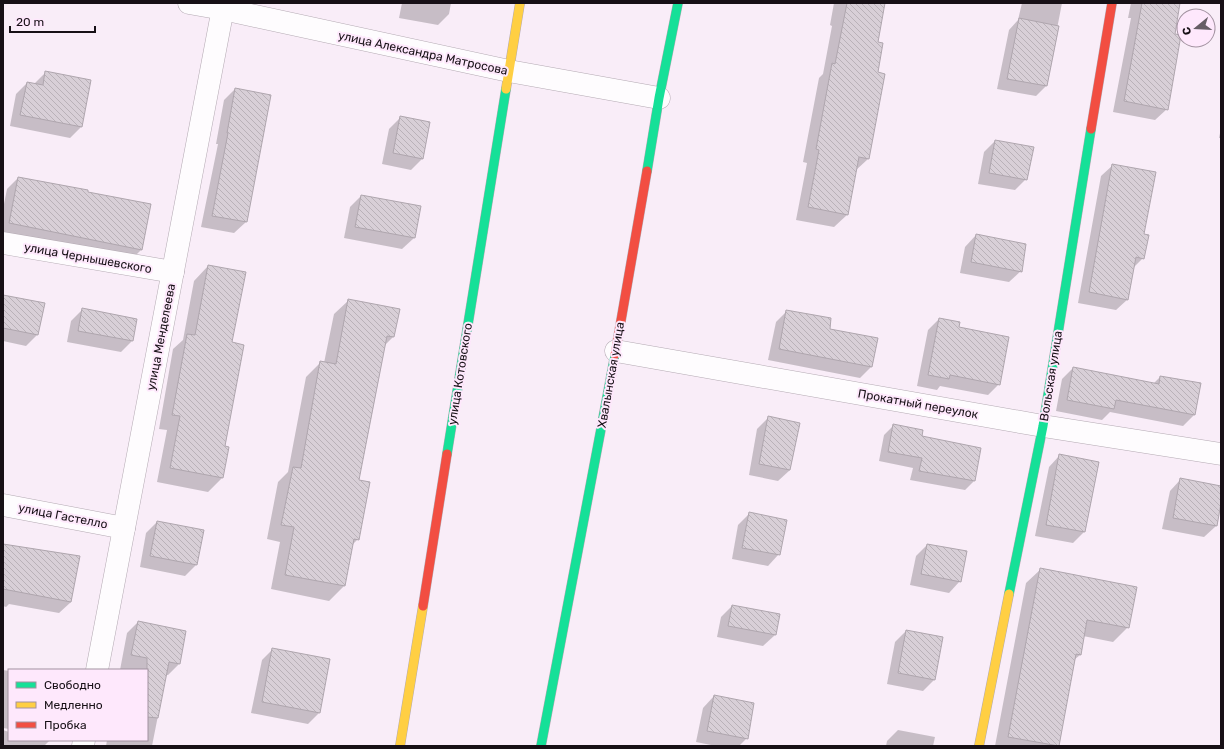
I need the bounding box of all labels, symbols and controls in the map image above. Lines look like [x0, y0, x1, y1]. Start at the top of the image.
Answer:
scale bar [10, 8, 95, 34]
north arrow [1176, 8, 1216, 48]
text: 20 m [16, 15, 44, 29]
text: С [1180, 25, 1194, 37]
street label: улица Александра Матросова [337, 28, 509, 78]
street label: улица Чернышевского [23, 240, 153, 276]
street label: улица Менделеева [144, 282, 178, 392]
street label: Хвалынская улица [595, 321, 627, 429]
street label: улица Котовского [445, 322, 475, 426]
street label: Вольская улица [1037, 330, 1065, 422]
street label: Прокатный переулок [857, 387, 980, 422]
street label: улица Гастелло [17, 500, 109, 532]
legend [8, 669, 148, 741]
text: Свободно [44, 678, 101, 692]
text: Медленно [44, 698, 103, 712]
text: Пробка [44, 718, 87, 732]

